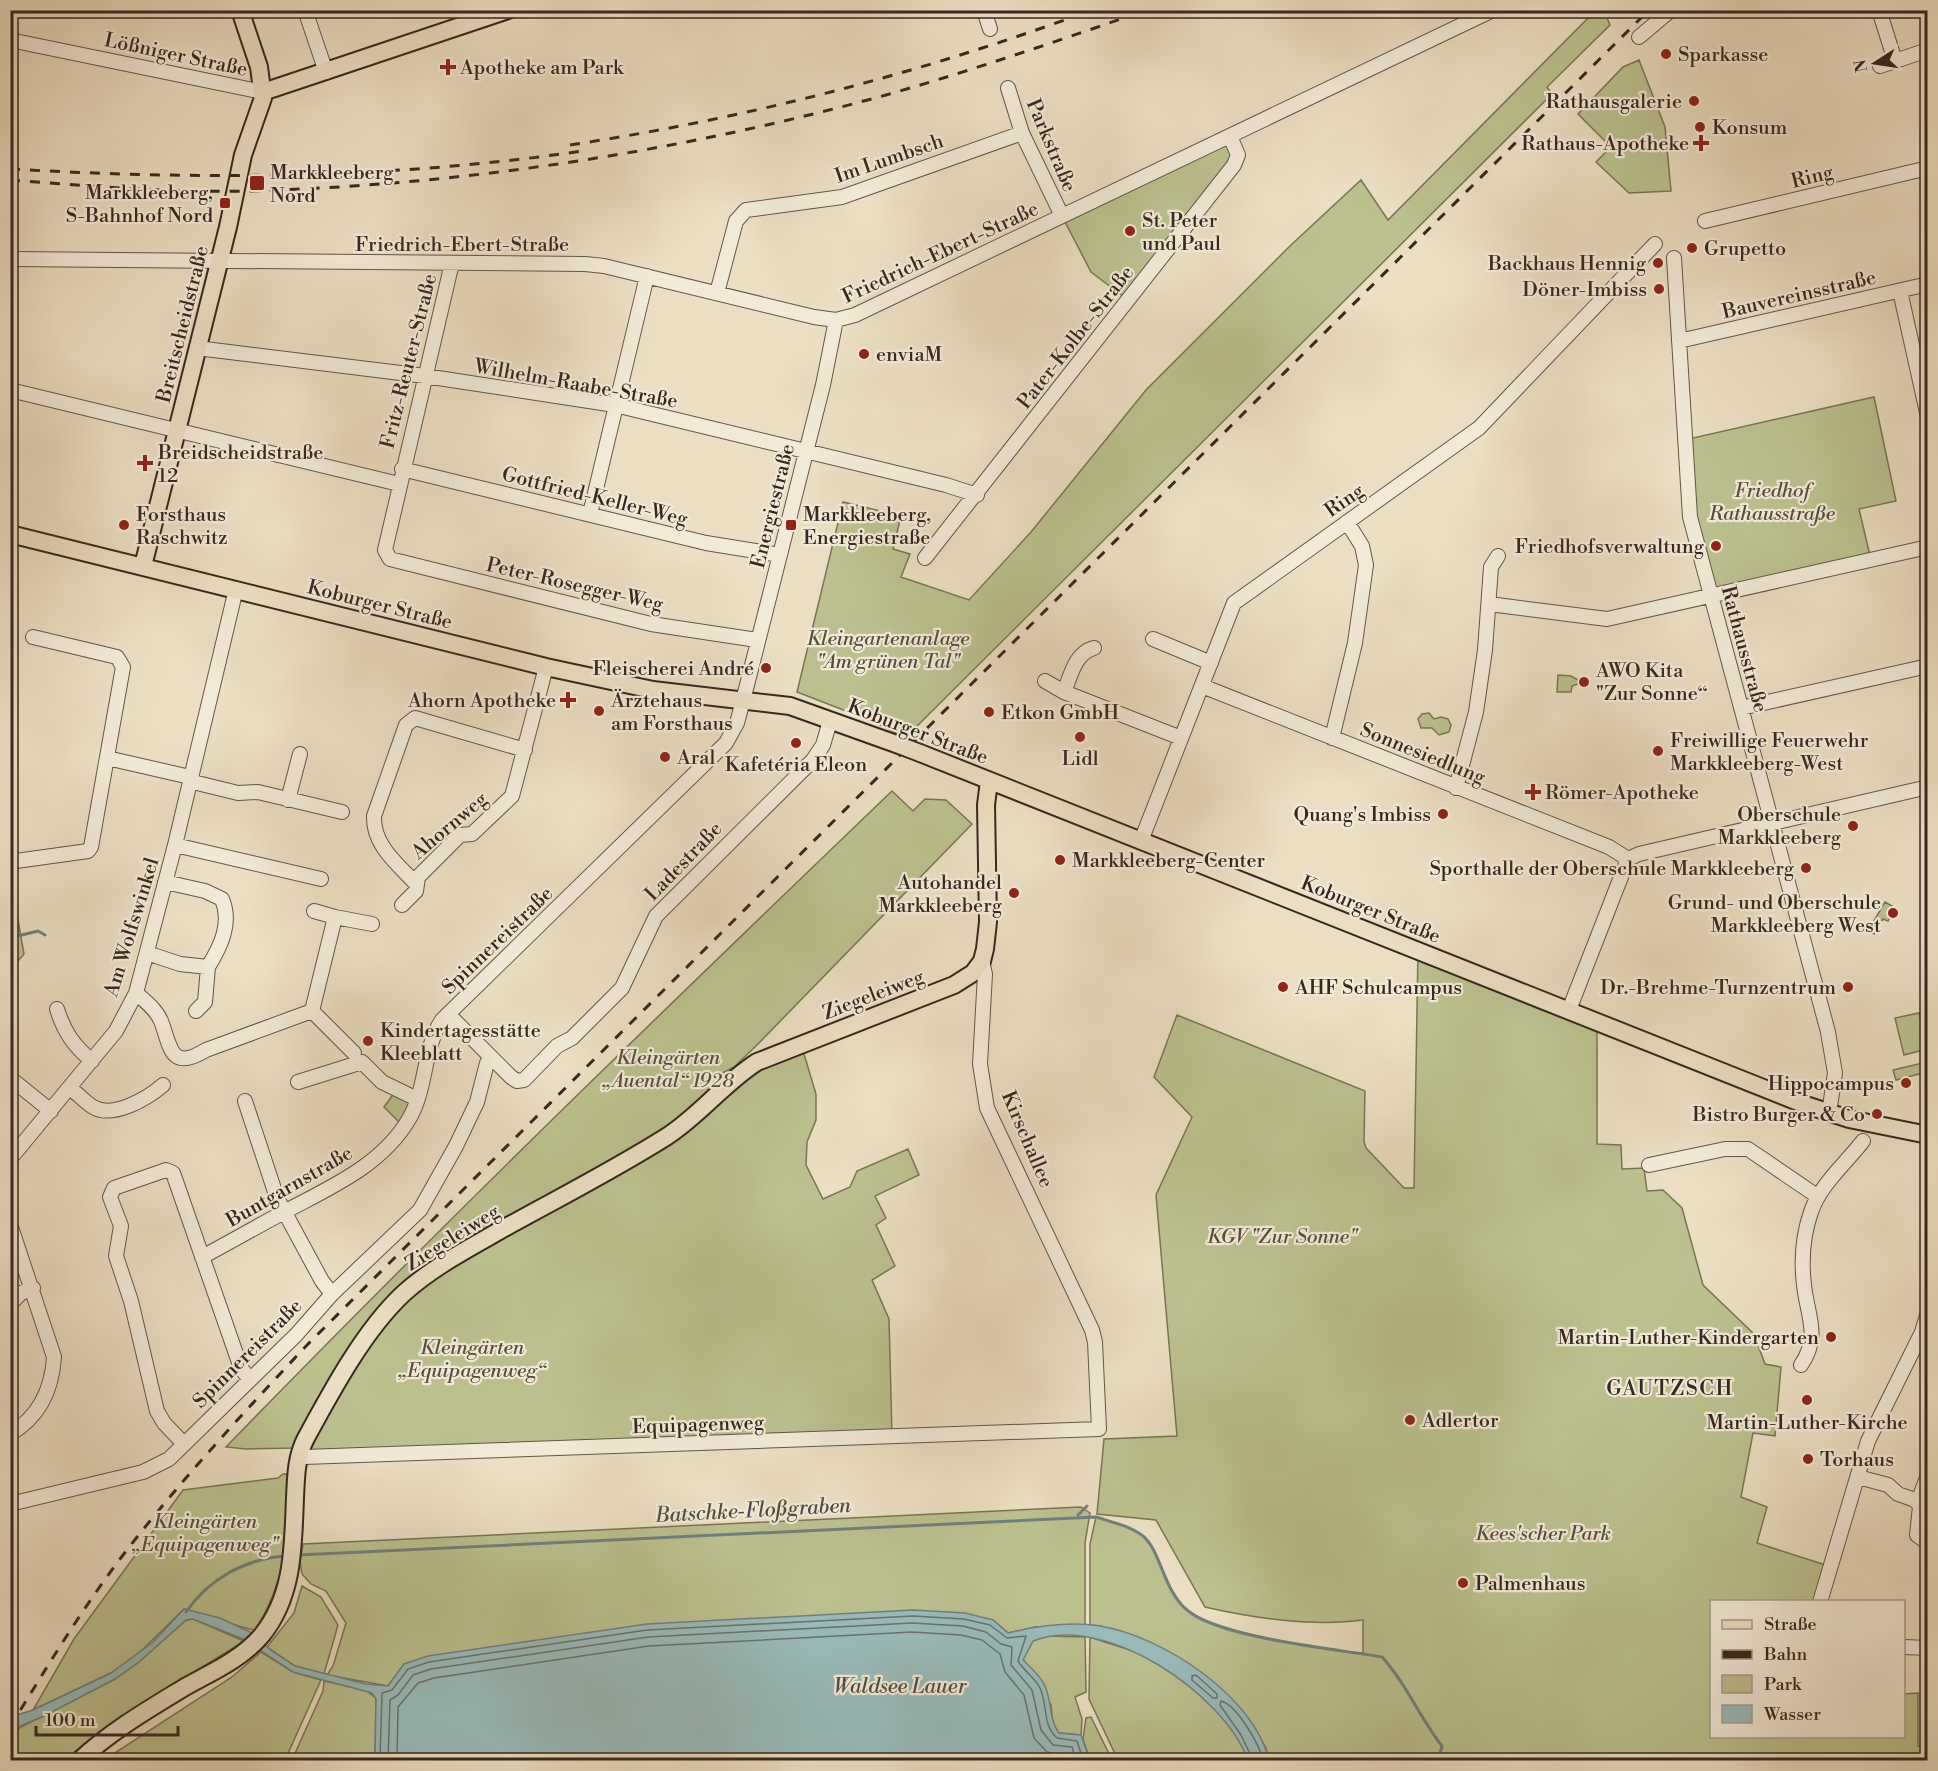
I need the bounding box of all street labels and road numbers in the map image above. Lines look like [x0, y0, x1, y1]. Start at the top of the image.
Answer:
street label: Lößniger Straße [102, 28, 250, 83]
street label: Parkstraße [1020, 95, 1081, 196]
street label: Im Lumbsch [832, 129, 947, 190]
street label: Ring [1789, 160, 1837, 195]
street label: Friedrich-Ebert-Straße [838, 197, 1043, 310]
street label: Friedrich-Ebert-Straße [355, 233, 569, 258]
street label: Breitscheidstraße [152, 243, 215, 406]
street label: Pater-Kolbe-Straße [1012, 261, 1140, 415]
street label: Bauvereinsstraße [1719, 266, 1879, 326]
street label: Fritz-Reuter-Straße [376, 271, 443, 451]
street label: Wilhelm-Raabe-Straße [471, 354, 679, 415]
street label: Energiestraße [746, 442, 801, 571]
street label: Gottfried-Keller-Weg [499, 462, 691, 533]
street label: Ring [1320, 478, 1370, 524]
street label: Peter-Rosegger-Weg [484, 553, 666, 618]
street label: Koburger Straße [305, 575, 455, 636]
street label: Rathausstraße [1715, 583, 1772, 715]
street label: Koburger Straße [844, 694, 991, 771]
street label: Sonnesiedlung [1356, 718, 1489, 791]
street label: Ahornweg [406, 787, 494, 866]
street label: Ladestraße [640, 817, 728, 907]
street label: Am Wolfswinkel [99, 855, 166, 1001]
street label: Koburger Straße [1297, 871, 1444, 950]
street label: Spinnereistraße [437, 882, 559, 1000]
street label: Ziegeleiweg [819, 964, 928, 1026]
street label: Kirschallee [995, 1087, 1058, 1192]
street label: Buntgarnstraße [221, 1141, 357, 1234]
street label: Ziegeleiweg [401, 1199, 505, 1277]
street label: Spinnereistraße [188, 1294, 308, 1414]
street label: Equipagenweg [632, 1411, 765, 1440]

